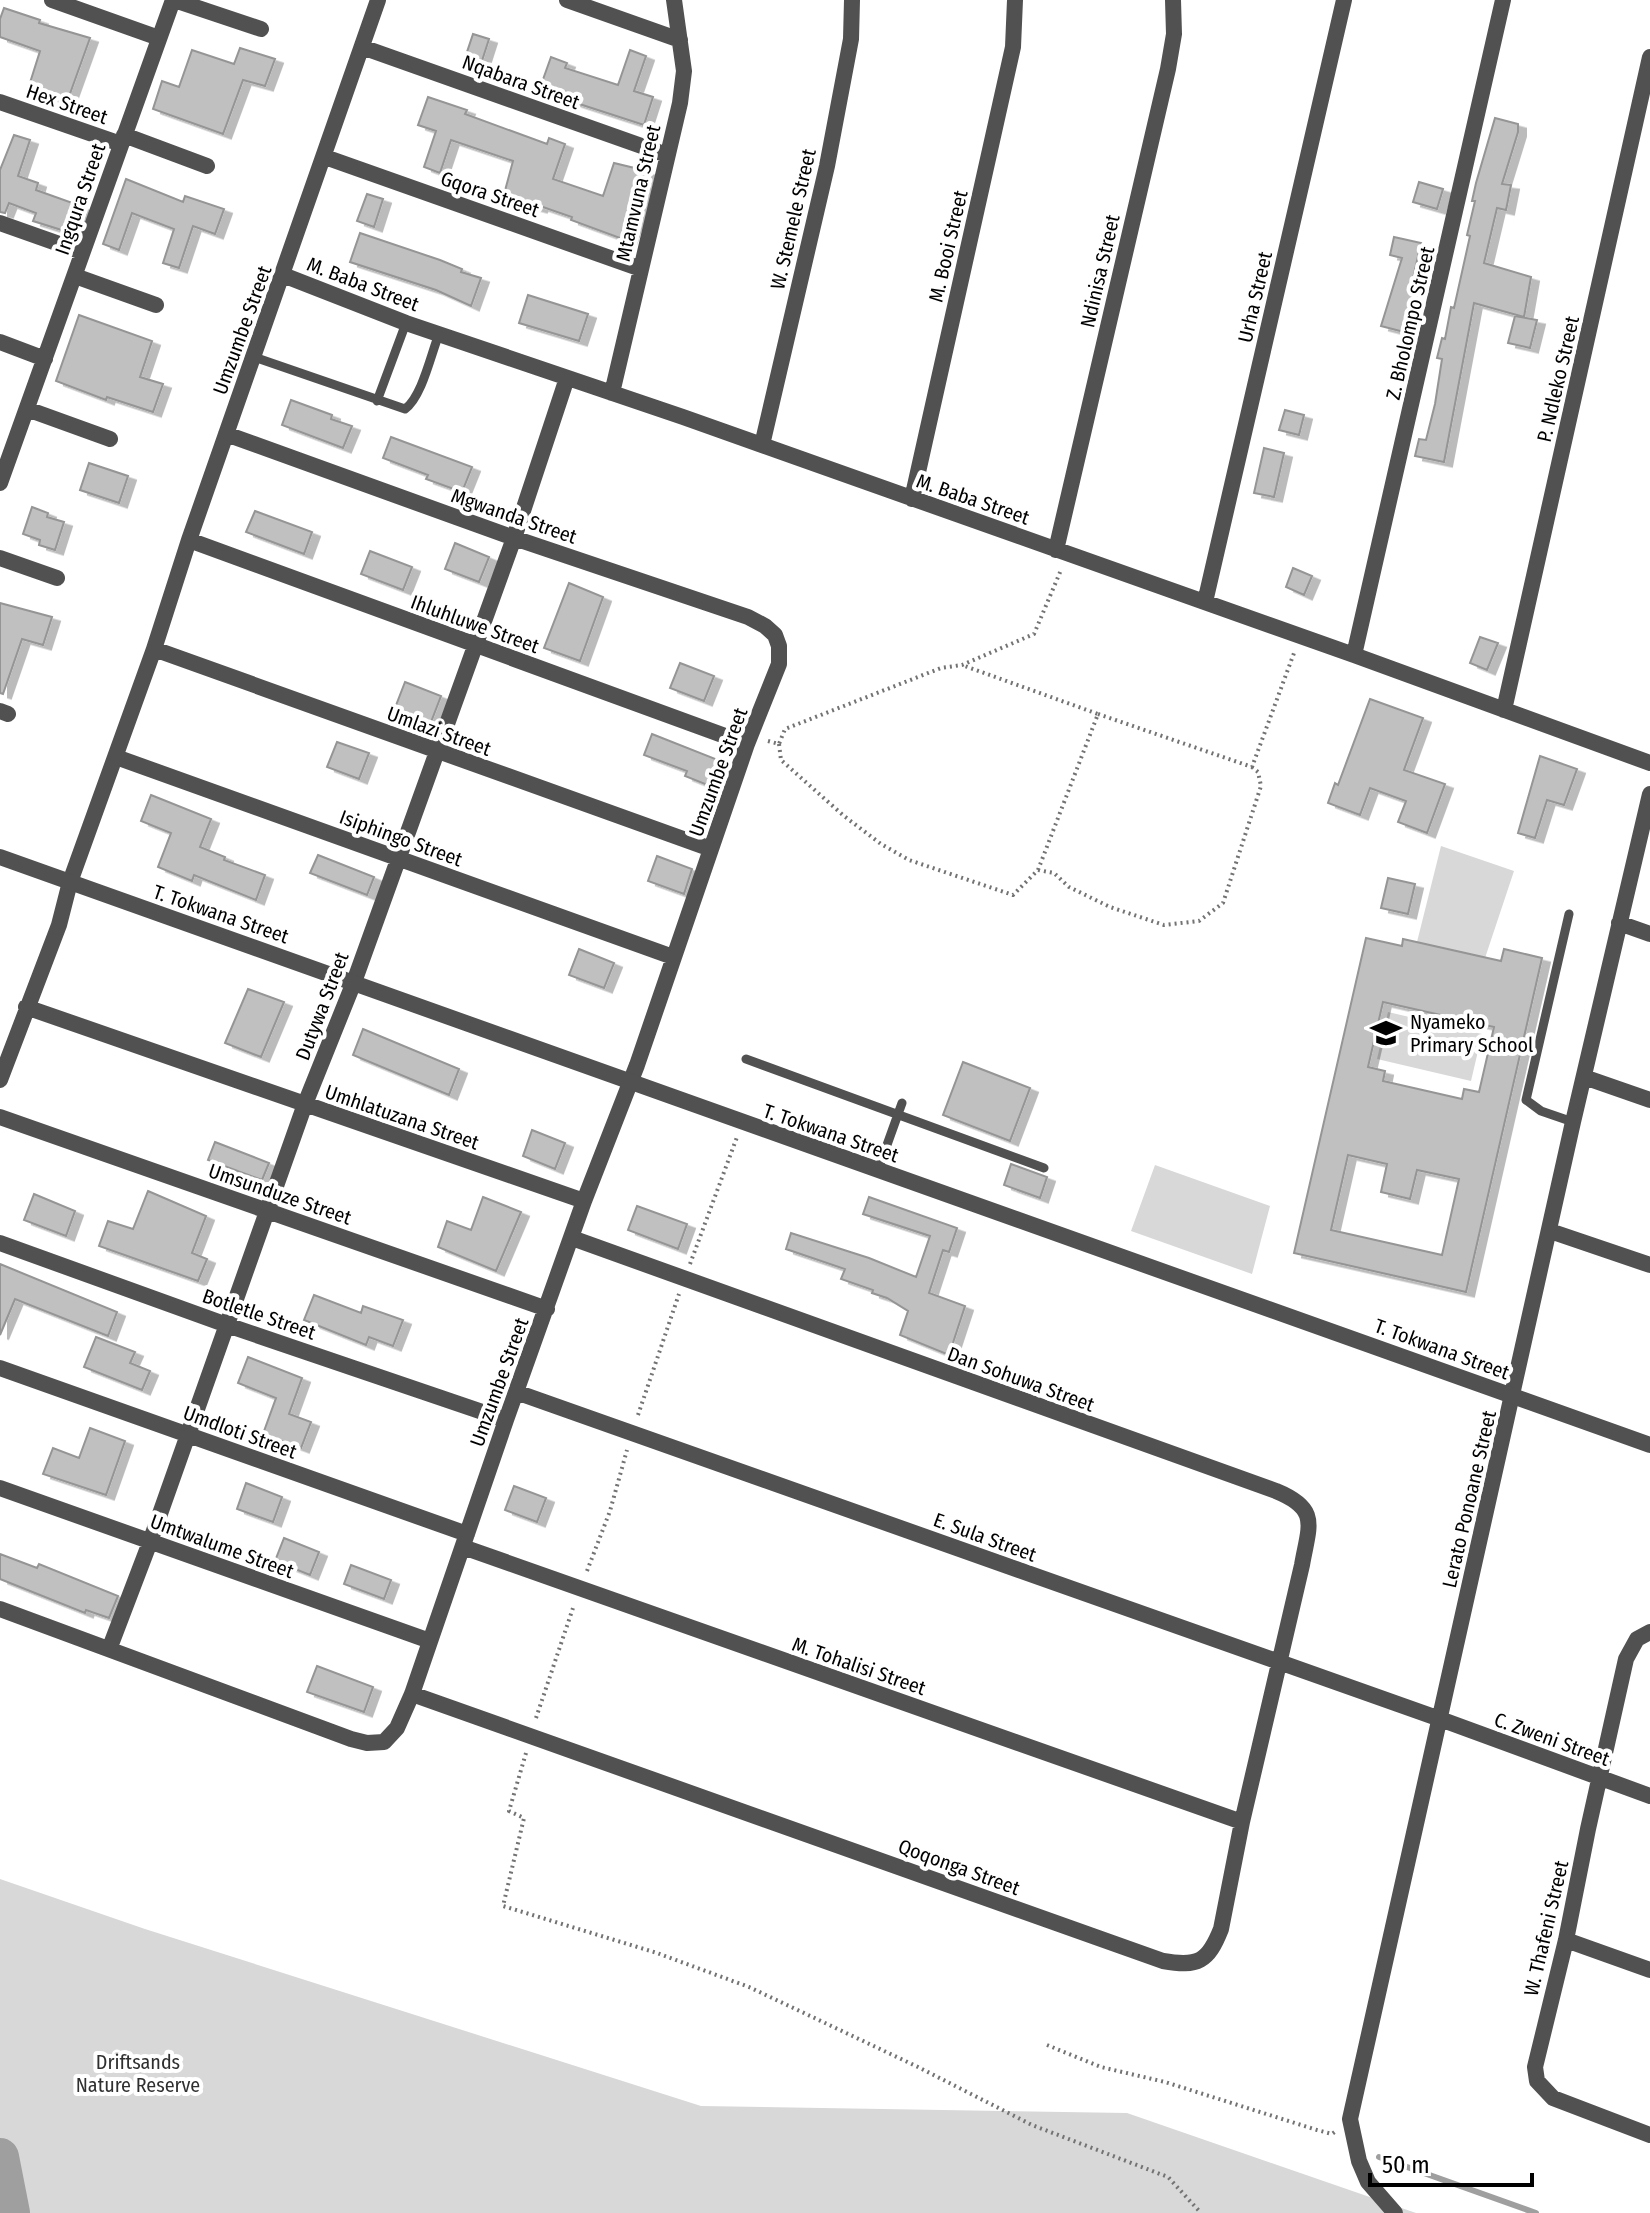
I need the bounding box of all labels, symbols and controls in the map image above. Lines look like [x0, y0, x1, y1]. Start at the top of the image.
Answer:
street label: Nqabara Street [459, 50, 583, 114]
street label: Hex Street [23, 79, 111, 129]
street label: Mtamvuna Street [611, 122, 665, 264]
street label: Ingqura Street [50, 140, 110, 258]
street label: W. Stemele Street [765, 146, 821, 292]
street label: Gqora Street [438, 166, 543, 222]
street label: M. Booi Street [923, 187, 973, 304]
street label: Ndinisa Street [1075, 212, 1125, 330]
street label: Z. Bholompo Street [1381, 244, 1439, 402]
street label: Urha Street [1233, 249, 1277, 345]
street label: M. Baba Street [304, 252, 423, 317]
street label: Umzumbe Street [208, 262, 277, 398]
street label: P. Ndleko Street [1532, 313, 1584, 444]
street label: M. Baba Street [913, 468, 1033, 530]
street label: Mgwanda Street [448, 483, 580, 549]
street label: Ihluhluwe Street [408, 590, 543, 658]
street label: Umlazi Street [384, 701, 495, 761]
street label: Umzumbe Street [684, 704, 753, 840]
street label: Isiphingo Street [336, 805, 466, 872]
street label: T. Tokwana Street [150, 880, 292, 949]
street label: Dutywa Street [290, 948, 354, 1064]
place label: Nyameko Primary School [1410, 1010, 1533, 1057]
school or university icon: Nyameko Primary School [1369, 1016, 1403, 1050]
street label: Umhlatuzana Street [322, 1079, 483, 1155]
street label: T. Tokwana Street [760, 1099, 902, 1168]
street label: Umsunduze Street [205, 1158, 355, 1230]
street label: Botletle Street [199, 1283, 319, 1345]
street label: T. Tokwana Street [1371, 1313, 1513, 1385]
street label: Umzumbe Street [465, 1314, 534, 1450]
street label: Dan Sohuwa Street [944, 1341, 1098, 1417]
street label: Umdloti Street [180, 1400, 300, 1464]
street label: Lerato Ponoane Street [1437, 1408, 1501, 1590]
street label: E. Sula Street [930, 1507, 1040, 1567]
street label: Umtwalume Street [147, 1509, 297, 1583]
street label: M. Tohalisi Street [789, 1632, 929, 1700]
street label: C. Zweni Street [1491, 1707, 1613, 1771]
street label: Qoqonga Street [895, 1834, 1023, 1900]
street label: W. Thafeni Street [1519, 1858, 1573, 1998]
park label: Driftsands Nature Reserve [76, 2050, 200, 2097]
scale bar [1370, 2137, 1532, 2187]
text: 50 m [1382, 2151, 1430, 2179]

